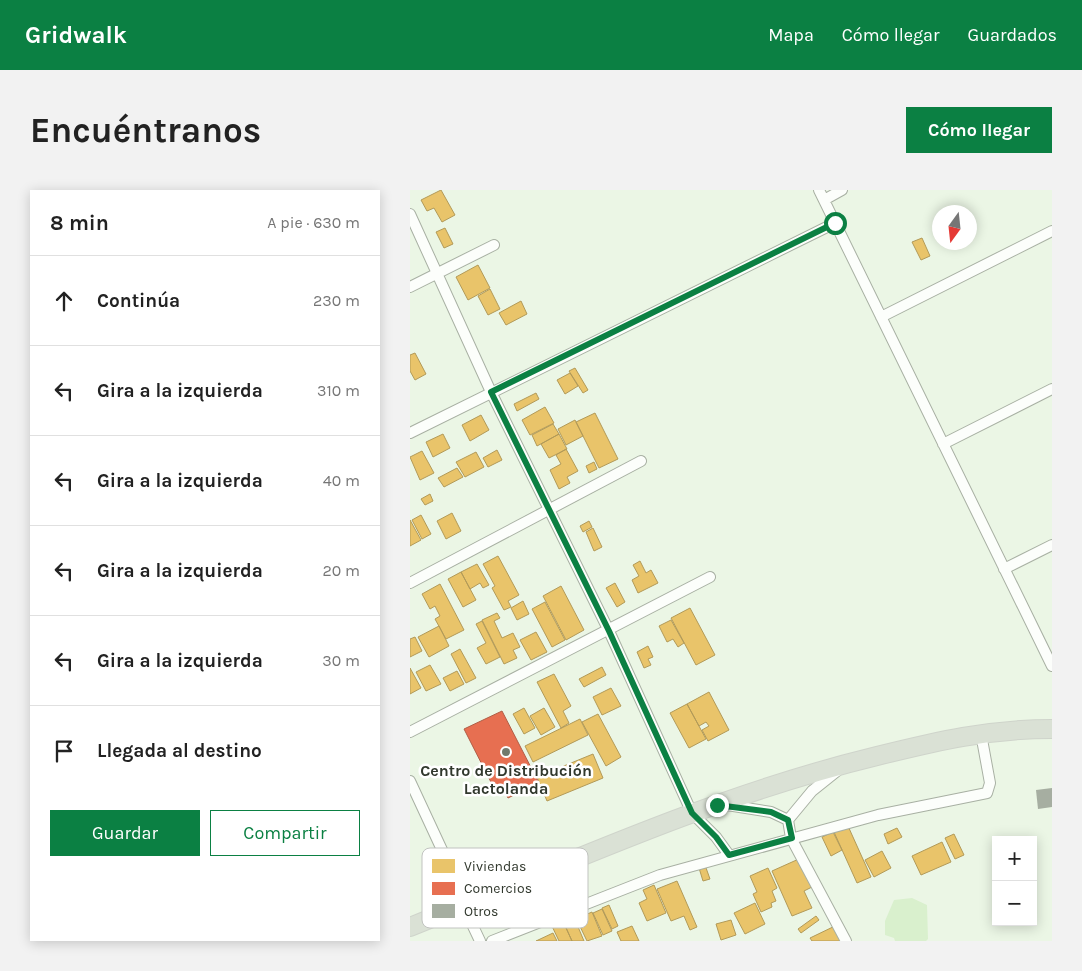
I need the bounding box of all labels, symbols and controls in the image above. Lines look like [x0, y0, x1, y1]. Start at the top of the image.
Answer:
text: Gridwalk [25, 21, 127, 49]
text: Mapa [768, 24, 814, 46]
text: Cómo llegar [842, 24, 940, 46]
text: Guardados [968, 24, 1057, 46]
button: Cómo llegar [906, 107, 1052, 153]
text: Encuéntranos [30, 110, 261, 151]
north arrow [932, 205, 977, 250]
text: 8 min [50, 211, 109, 235]
route start [824, 212, 847, 235]
text: A pie · 630 m [267, 213, 360, 232]
icon: ahead [50, 287, 78, 315]
text: Continúa [97, 290, 180, 312]
text: 230 m [313, 291, 360, 310]
icon: left [50, 377, 78, 405]
text: Gira a la izquierda [97, 380, 263, 402]
text: 310 m [317, 381, 360, 400]
icon: left [50, 467, 78, 495]
text: Gira a la izquierda [97, 470, 263, 492]
text: 40 m [323, 471, 360, 490]
icon: left [50, 557, 78, 585]
text: Gira a la izquierda [97, 560, 263, 582]
text: 20 m [322, 561, 360, 580]
icon: left [50, 647, 78, 675]
text: Gira a la izquierda [97, 650, 263, 672]
text: 30 m [322, 651, 360, 670]
icon: arrive [50, 737, 78, 765]
text: Llegada al destino [97, 740, 262, 762]
marker: Centro de Distribución Lactolanda [500, 746, 512, 758]
place label: Centro de Distribución Lactolanda [420, 761, 592, 798]
route end [706, 794, 729, 817]
button: Guardar [50, 810, 200, 856]
button: Compartir [210, 810, 360, 856]
map controls [992, 836, 1037, 926]
button: + [992, 836, 1037, 881]
legend [422, 848, 588, 928]
text: Viviendas [464, 858, 526, 875]
text: Comercios [464, 880, 532, 897]
button: − [992, 881, 1037, 926]
text: Otros [464, 903, 498, 920]

